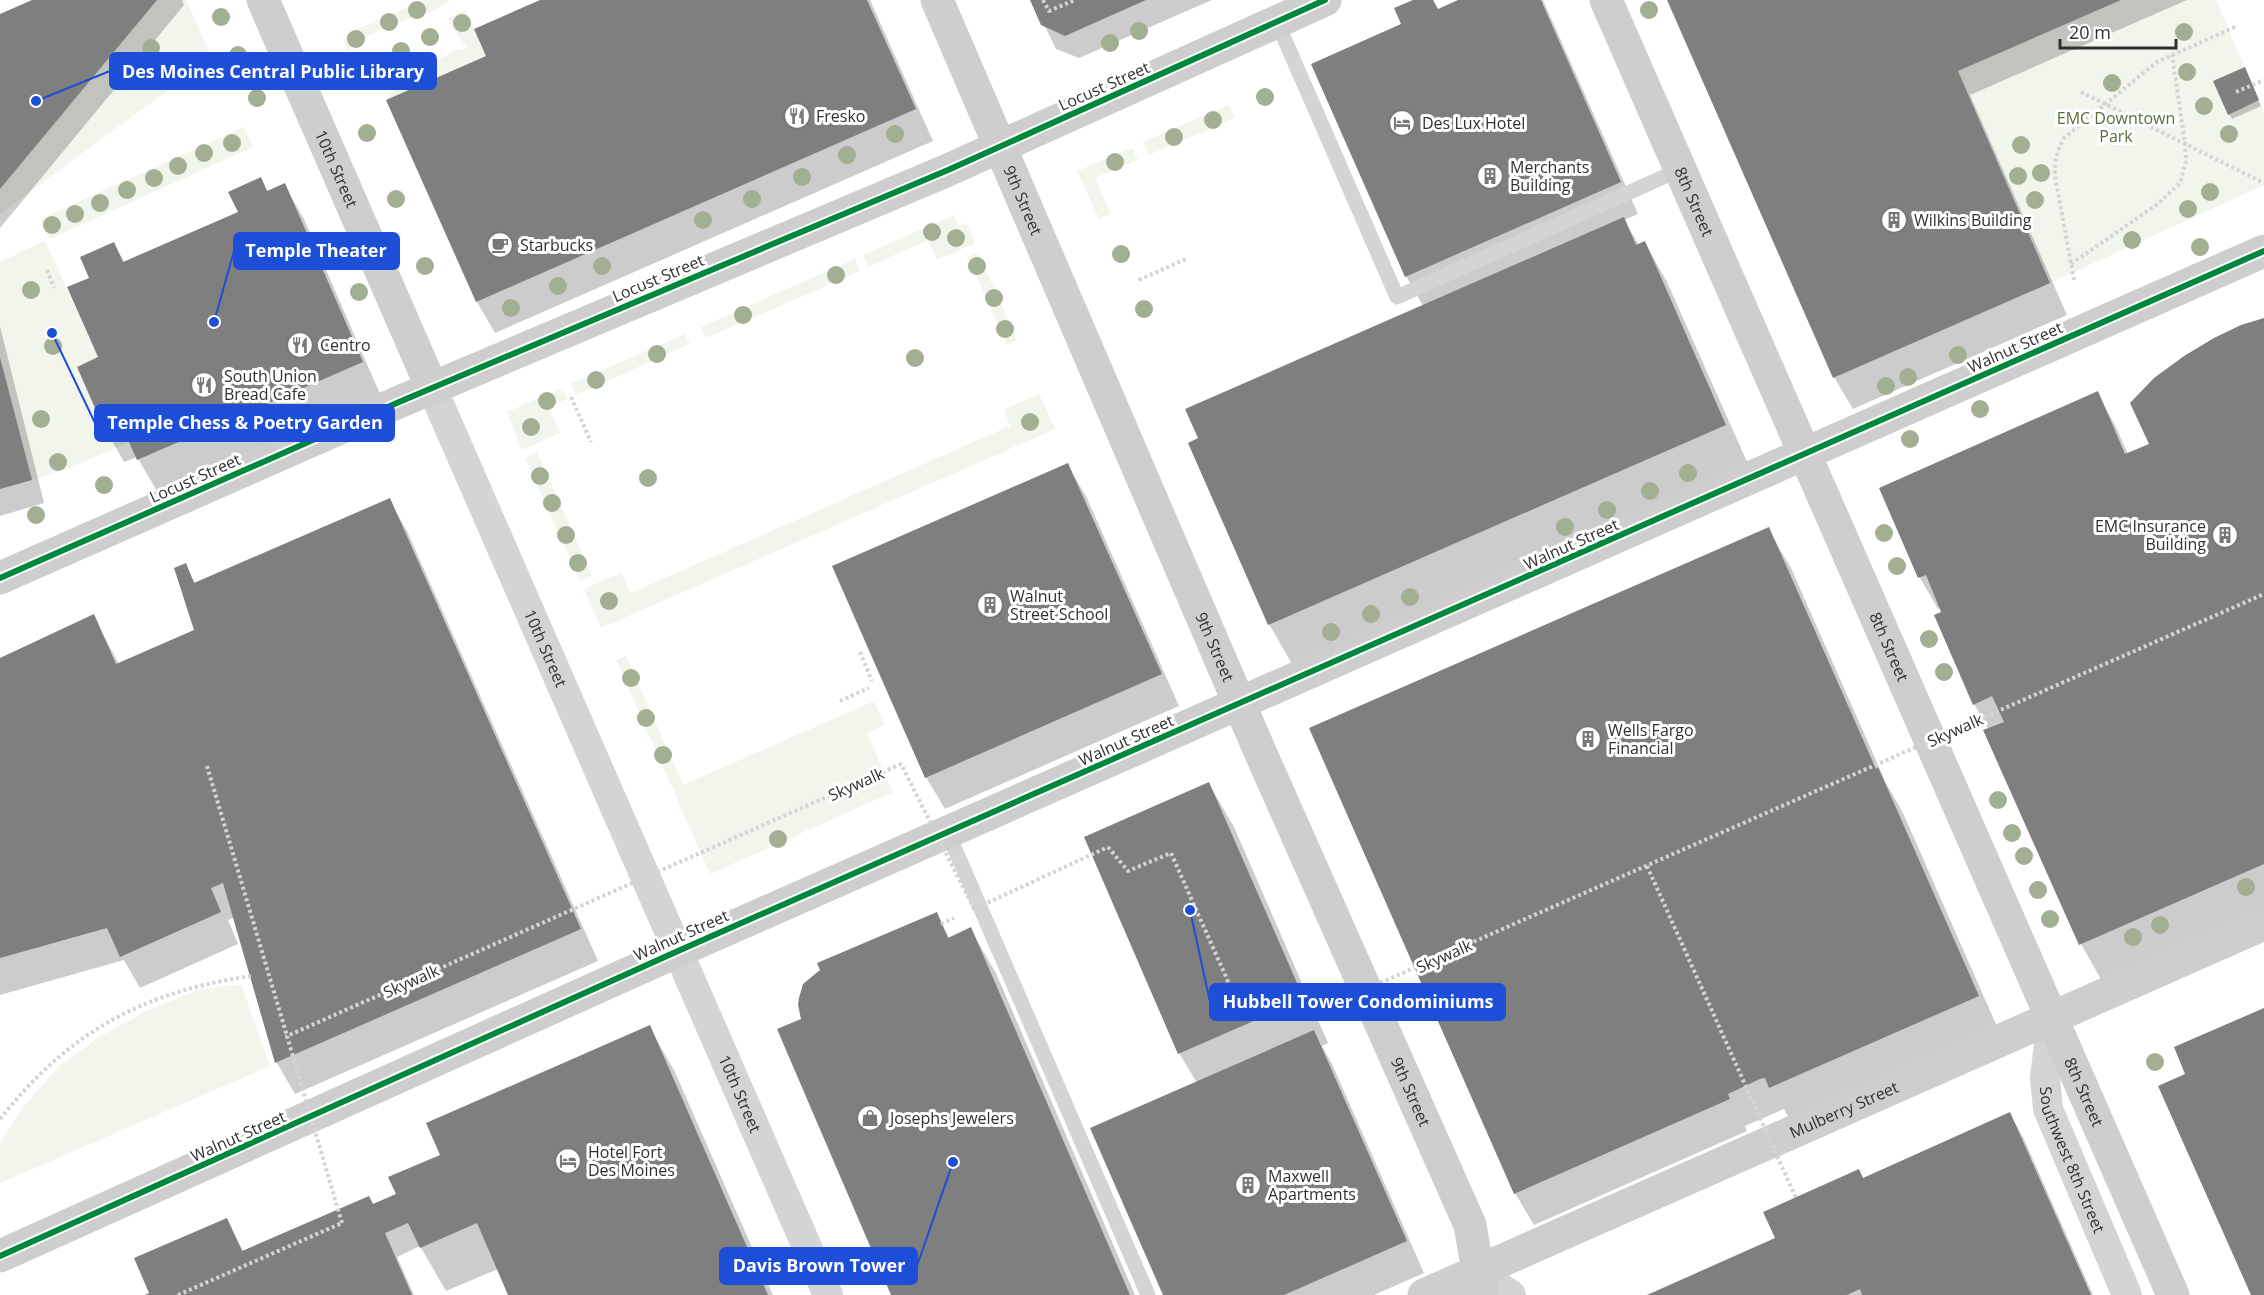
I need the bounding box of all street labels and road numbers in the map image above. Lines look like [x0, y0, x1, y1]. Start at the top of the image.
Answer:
street label: Locust Street [1055, 56, 1153, 116]
street label: 10th Street [310, 126, 363, 211]
street label: 9th Street [998, 162, 1048, 239]
street label: 8th Street [1669, 163, 1719, 240]
street label: Locust Street [609, 249, 708, 307]
street label: Walnut Street [1964, 316, 2066, 378]
street label: Locust Street [146, 448, 244, 508]
street label: Walnut Street [1520, 513, 1622, 575]
street label: 10th Street [519, 606, 572, 691]
street label: 9th Street [1190, 609, 1240, 685]
street label: 8th Street [1864, 609, 1914, 685]
street label: Skywalk [1924, 708, 1987, 752]
street label: Walnut Street [1075, 709, 1177, 771]
street label: Skywalk [825, 762, 888, 806]
street label: Walnut Street [630, 904, 732, 966]
street label: Skywalk [1413, 934, 1476, 978]
street label: Skywalk [380, 959, 443, 1003]
street label: 10th Street [713, 1051, 767, 1136]
street label: 9th Street [1386, 1054, 1436, 1130]
street label: 8th Street [2059, 1054, 2109, 1130]
street label: Mulberry Street [1786, 1076, 1902, 1143]
street label: Southwest 8th Street [2035, 1085, 2110, 1236]
street label: Walnut Street [187, 1105, 289, 1167]

